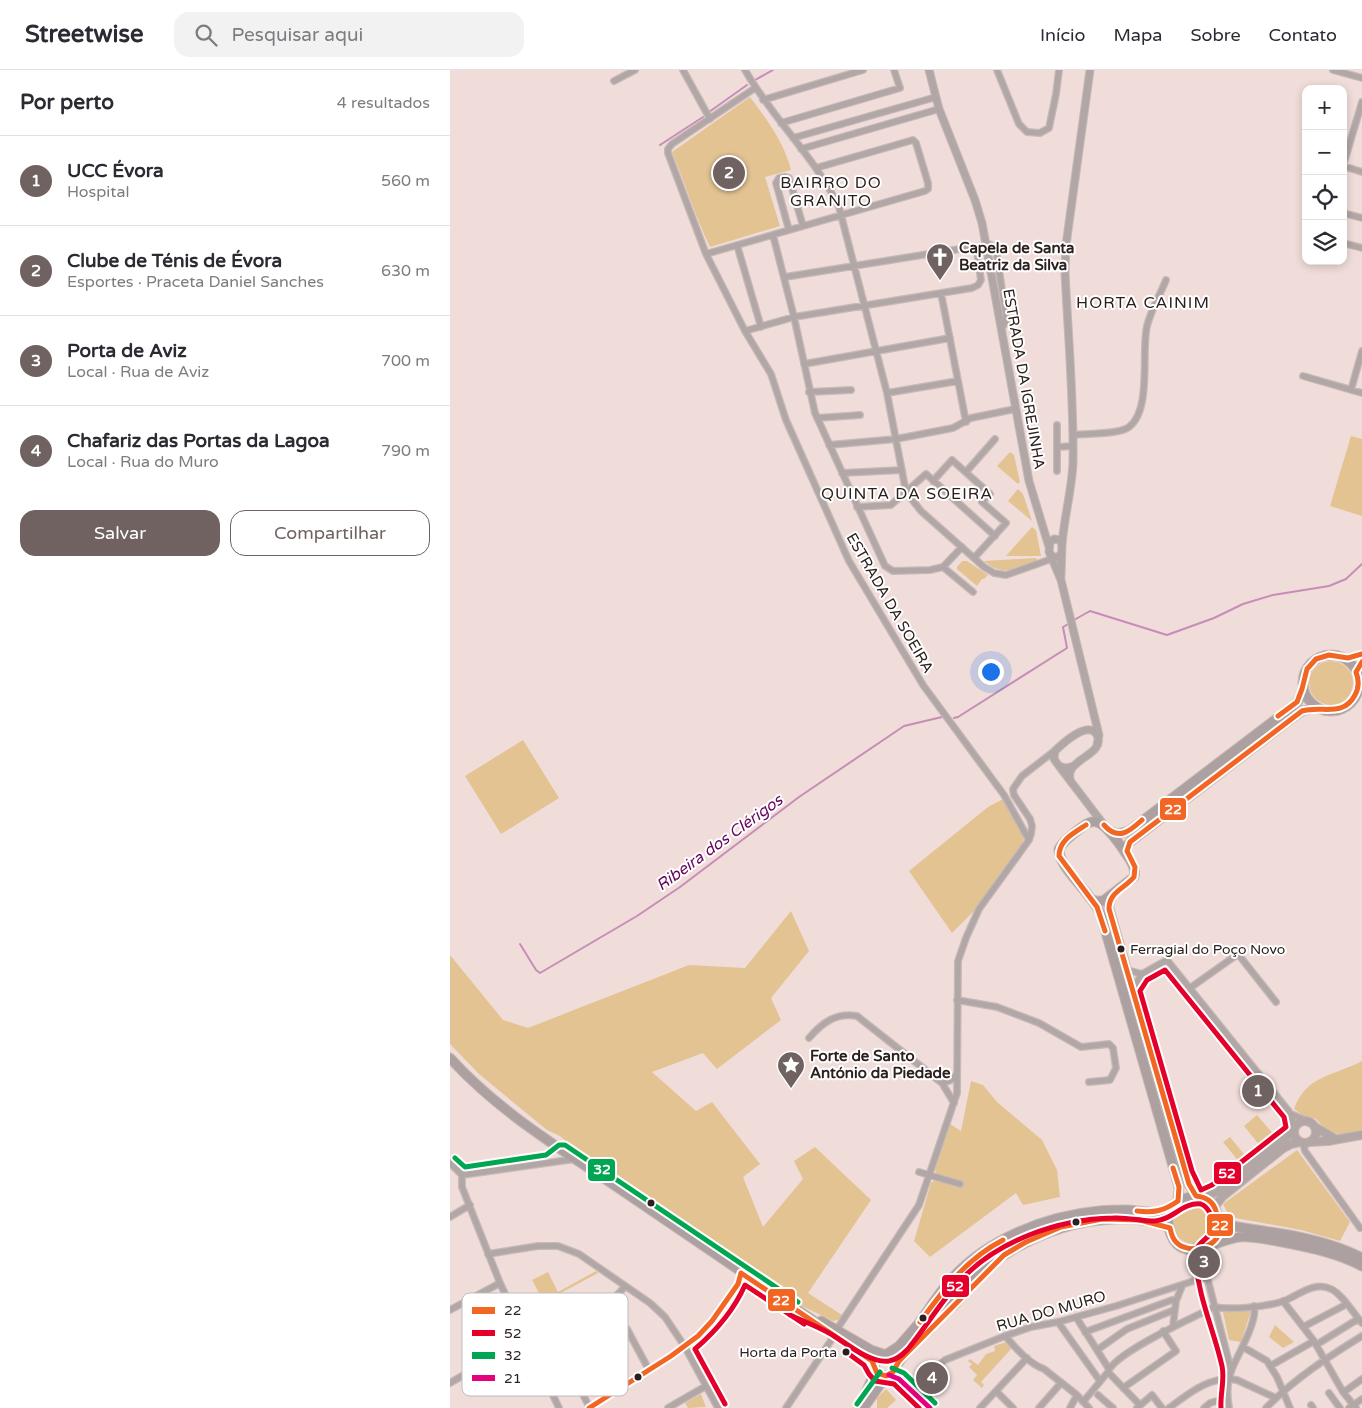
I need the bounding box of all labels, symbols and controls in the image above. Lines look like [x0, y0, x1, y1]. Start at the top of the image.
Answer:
search box [174, 12, 524, 57]
text: Streetwise [25, 20, 144, 49]
icon: search [192, 21, 220, 49]
text: Pesquisar aqui [232, 24, 363, 46]
text: Início [1040, 24, 1085, 46]
text: Mapa [1113, 24, 1162, 46]
text: Sobre [1190, 24, 1241, 46]
text: Contato [1269, 24, 1337, 46]
map controls [1302, 85, 1347, 265]
button: + [1302, 85, 1347, 130]
text: Por perto [20, 90, 114, 115]
text: 4 resultados [337, 93, 430, 113]
button: − [1302, 130, 1347, 175]
pin: 2 [713, 154, 745, 192]
text: UCC Évora [67, 160, 164, 182]
text: 1 [31, 171, 41, 191]
text: 560 m [381, 171, 430, 191]
district label: BAIRRO DO GRANITO [780, 173, 882, 211]
button: locate [1302, 175, 1347, 220]
text: Hospital [67, 182, 129, 202]
button: layers [1302, 220, 1347, 265]
place label: Capela de Santa Beatriz da Silva [959, 239, 1075, 274]
church icon: Capela de Santa Beatriz da Silva [925, 242, 955, 281]
text: Clube de Ténis de Évora [67, 250, 282, 272]
text: 2 [31, 261, 41, 281]
text: 630 m [381, 261, 430, 281]
text: Esportes · Praceta Daniel Sanches [67, 272, 324, 292]
street label: ESTRADA DA IGREJINHA [999, 287, 1049, 471]
district label: HORTA CAINIM [1076, 293, 1210, 313]
text: Porta de Aviz [67, 340, 187, 362]
text: 3 [31, 351, 41, 371]
text: 700 m [381, 351, 430, 371]
text: Local · Rua de Aviz [67, 362, 209, 382]
text: Chafariz das Portas da Lagoa [67, 430, 330, 452]
text: 4 [31, 441, 41, 461]
text: 790 m [381, 441, 430, 461]
text: Local · Rua do Muro [67, 452, 219, 472]
district label: QUINTA DA SOEIRA [821, 484, 993, 504]
button: Salvar [20, 510, 220, 556]
button: Compartilhar [230, 510, 430, 556]
street label: ESTRADA DA SOEIRA [843, 530, 937, 676]
your location [978, 659, 1004, 685]
water label: Ribeira dos Clérigos [653, 789, 788, 895]
line badge: 22 [1159, 797, 1187, 821]
text: 22 [1164, 801, 1182, 818]
place label: Ferragial do Poço Novo [1130, 941, 1285, 958]
marker: Ferragial do Poço Novo [1116, 944, 1126, 954]
place label: Forte de Santo António da Piedade [810, 1047, 951, 1082]
place icon: Forte de Santo António da Piedade [776, 1050, 806, 1089]
pin: 1 [1242, 1072, 1274, 1110]
line badge: 32 [587, 1158, 616, 1182]
text: 32 [593, 1161, 611, 1178]
line badge: 52 [1213, 1161, 1242, 1185]
text: 52 [1218, 1165, 1236, 1182]
unlabelled marker [646, 1198, 656, 1208]
line badge: 22 [1206, 1213, 1234, 1237]
unlabelled marker [1071, 1217, 1081, 1227]
text: 22 [1211, 1217, 1229, 1234]
pin: 3 [1188, 1243, 1220, 1281]
line badge: 52 [941, 1274, 970, 1298]
text: 52 [946, 1278, 964, 1295]
street label: RUA DO MURO [994, 1287, 1108, 1335]
line badge: 22 [767, 1288, 796, 1312]
text: 22 [772, 1292, 790, 1309]
legend [462, 1293, 628, 1396]
text: 22 [504, 1302, 522, 1319]
unlabelled marker [918, 1313, 928, 1323]
text: 52 [504, 1325, 522, 1342]
place label: Horta da Porta [739, 1344, 837, 1361]
text: 32 [504, 1347, 522, 1364]
marker: Horta da Porta [841, 1347, 851, 1357]
pin: 4 [916, 1359, 948, 1397]
text: 21 [504, 1370, 522, 1387]
unlabelled marker [633, 1372, 643, 1382]

